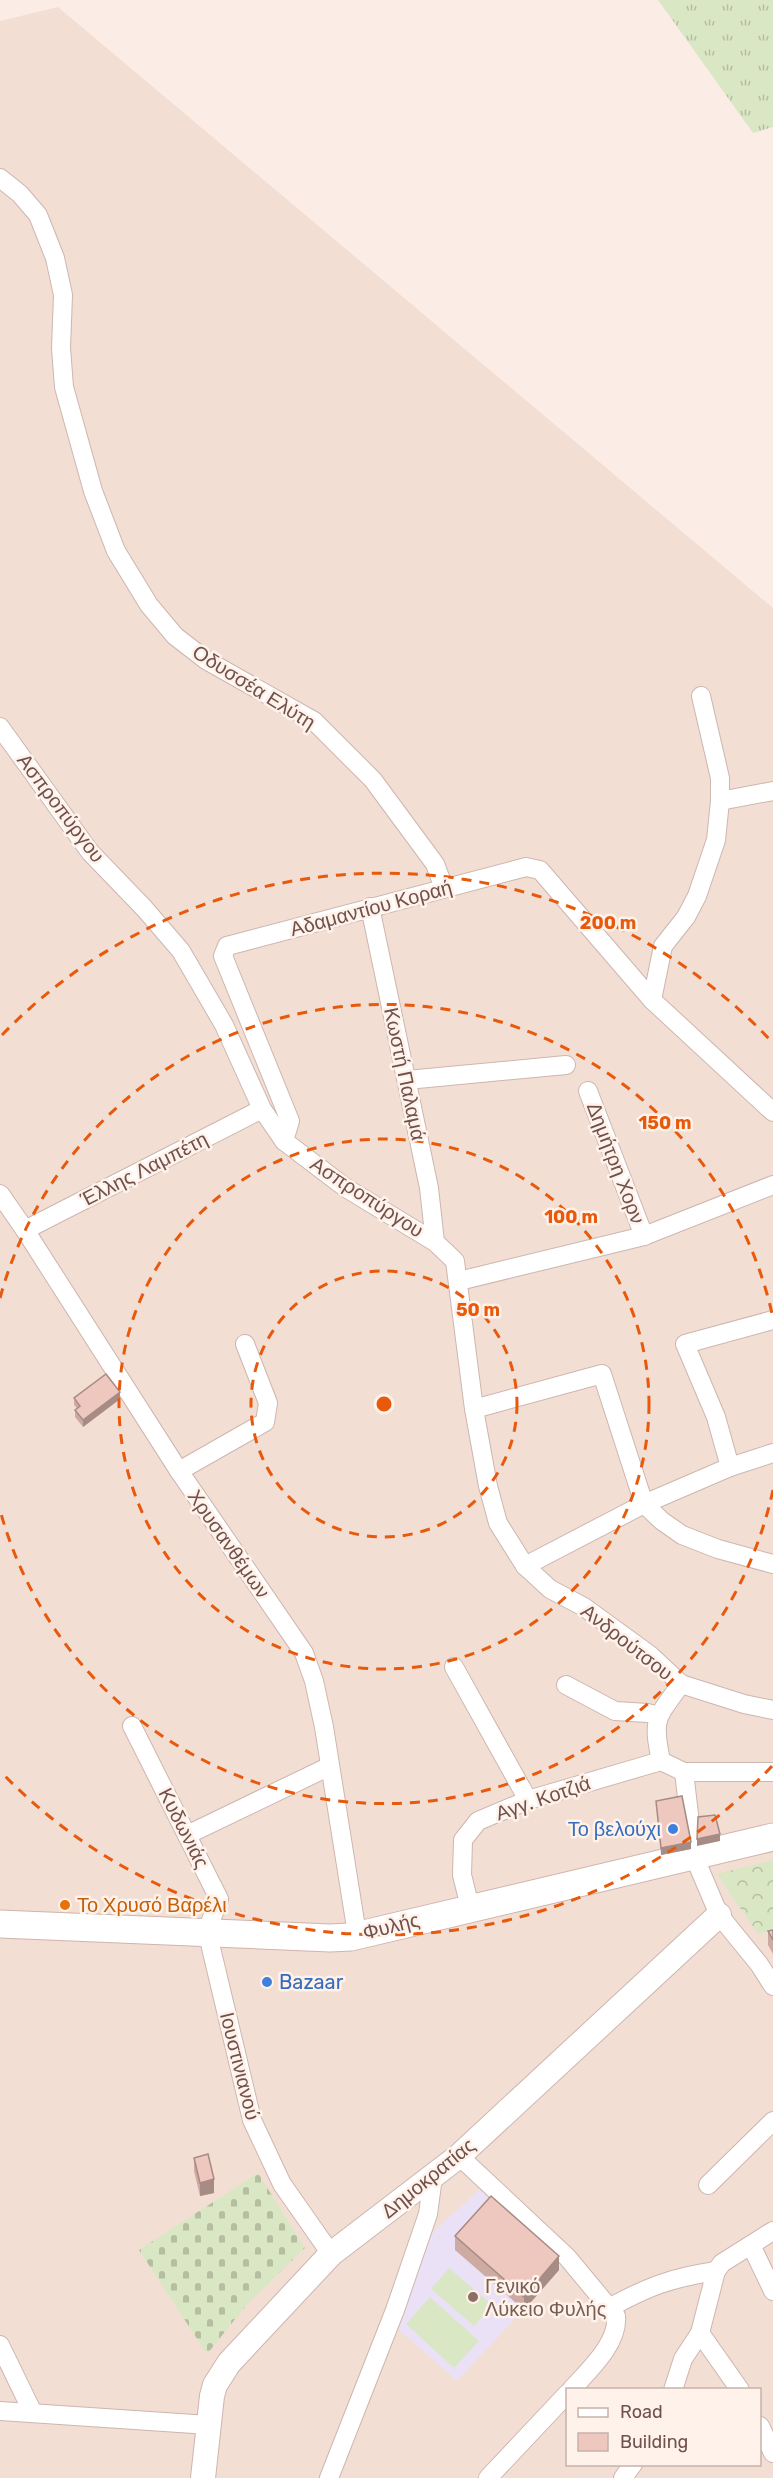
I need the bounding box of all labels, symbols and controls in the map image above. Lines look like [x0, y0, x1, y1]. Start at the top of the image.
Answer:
street label: Οδυσσέα Ελύτη [188, 640, 320, 734]
street label: Ασπροπύργου [12, 749, 110, 867]
street label: Αδαμαντίου Κοραή [287, 875, 455, 941]
text: 200 m [580, 912, 636, 934]
street label: Κωστή Παλαμά [379, 1005, 431, 1143]
street label: Δημήτρη Χορν [582, 1099, 650, 1227]
text: 150 m [638, 1112, 692, 1134]
street label: Έλλης Λαμπέτη [75, 1127, 212, 1212]
street label: Ασπροπύργου [306, 1152, 428, 1242]
text: 100 m [544, 1206, 598, 1228]
text: 50 m [456, 1299, 500, 1321]
centre of rings [374, 1394, 394, 1414]
street label: Χρυσανθέμων [183, 1485, 275, 1603]
street label: Ανδρούτσου [576, 1599, 678, 1685]
street label: Αγγ. Κοτζιά [492, 1771, 594, 1825]
street label: Κυδωνιάς [154, 1784, 215, 1872]
place label: Το βελούχι [568, 1817, 661, 1841]
marker: Το βελούχι [666, 1822, 680, 1836]
place label: Το Χρυσό Βαρέλι [77, 1893, 227, 1917]
marker: Το Χρυσό Βαρέλι [58, 1898, 72, 1912]
street label: Φυλής [360, 1907, 422, 1945]
place label: Bazaar [279, 1970, 344, 1994]
marker: Bazaar [260, 1975, 274, 1989]
street label: Ιουστινιανού [215, 2010, 265, 2122]
street label: Δημοκρατίας [376, 2133, 480, 2223]
place label: Γενικό Λύκειο Φυλής [485, 2274, 607, 2321]
marker: Γενικό Λύκειο Φυλής [466, 2290, 480, 2304]
legend [566, 2388, 761, 2466]
text: Road [620, 2401, 663, 2423]
text: Building [620, 2431, 688, 2453]

